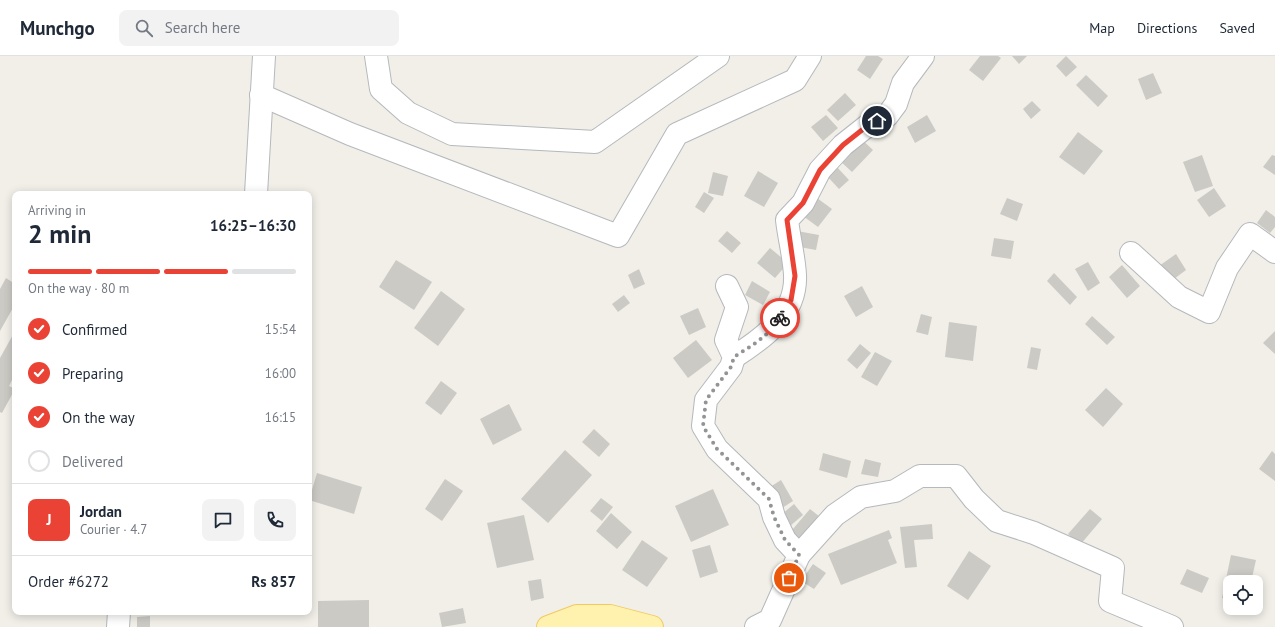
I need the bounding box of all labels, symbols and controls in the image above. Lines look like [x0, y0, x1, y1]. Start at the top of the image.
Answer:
search box [119, 10, 399, 46]
text: Munchgo [20, 16, 95, 40]
icon: search [133, 17, 155, 39]
text: Search here [165, 18, 240, 37]
text: Map [1089, 19, 1115, 37]
text: Directions [1137, 19, 1197, 37]
text: Saved [1219, 19, 1255, 37]
pin [860, 104, 894, 138]
icon: home [866, 110, 888, 132]
text: Arriving in [28, 202, 86, 219]
text: 16:25–16:30 [210, 216, 296, 235]
text: 2 min [28, 217, 91, 250]
text: On the way · 80 m [28, 280, 129, 297]
courier [760, 298, 800, 338]
icon: bike [769, 307, 791, 329]
icon: check [28, 318, 50, 340]
text: Confirmed [62, 320, 127, 339]
text: 15:54 [265, 321, 296, 338]
icon: check [28, 362, 50, 384]
text: Preparing [62, 364, 124, 383]
text: 16:00 [265, 365, 296, 382]
icon: check [28, 406, 50, 428]
text: On the way [62, 408, 135, 427]
text: 16:15 [265, 409, 296, 426]
text: Delivered [62, 452, 123, 471]
button: chat [202, 499, 244, 541]
button: phone [254, 499, 296, 541]
text: Jordan [80, 502, 122, 521]
text: J [46, 510, 52, 529]
text: Courier · 4.7 [80, 521, 147, 538]
pin [772, 561, 806, 595]
icon: bag [778, 567, 800, 589]
text: Order #6272 [28, 572, 109, 591]
text: Rs 857 [251, 572, 296, 591]
map controls [1223, 575, 1263, 615]
button: locate [1223, 575, 1263, 615]

